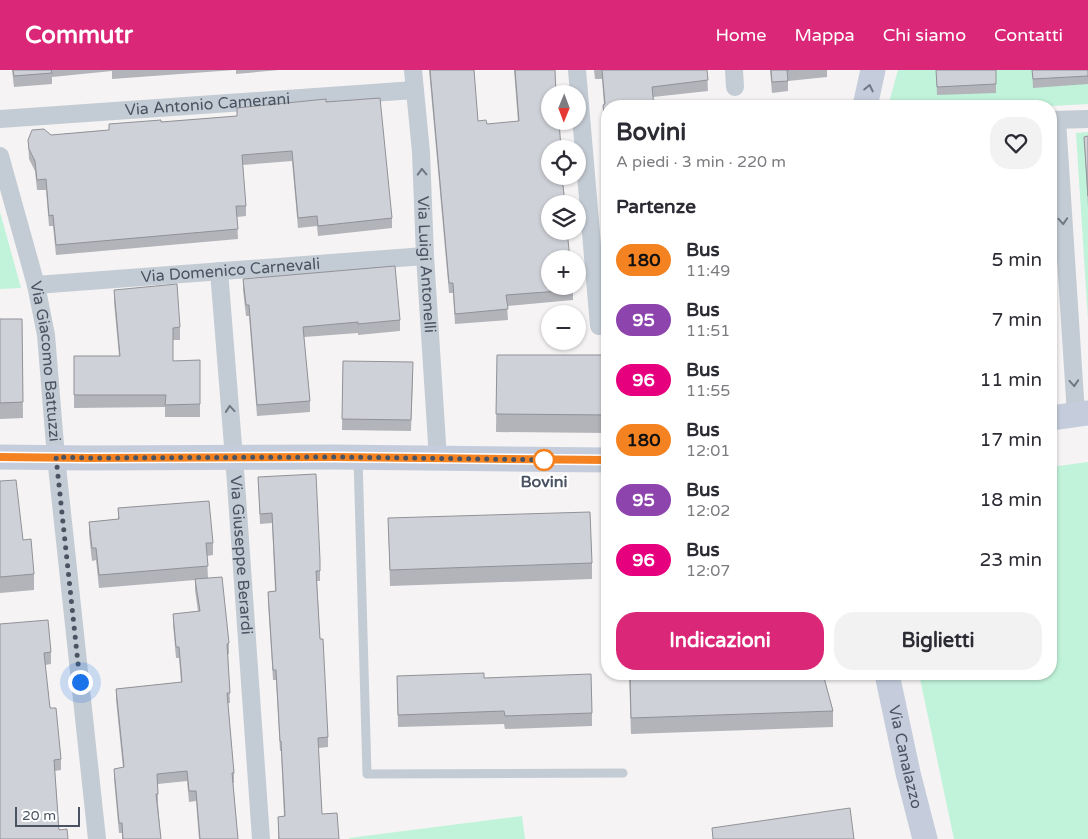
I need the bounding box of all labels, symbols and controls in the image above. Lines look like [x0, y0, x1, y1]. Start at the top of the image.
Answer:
text: Commutr [25, 21, 133, 50]
text: Home [715, 24, 766, 46]
text: Mappa [794, 24, 855, 46]
text: Chi siamo [883, 24, 966, 46]
text: Contatti [994, 24, 1063, 46]
one-way arrow [863, 84, 873, 93]
north arrow [541, 85, 586, 130]
map controls [541, 85, 586, 350]
street label: Via Antonio Camerani [124, 89, 291, 120]
button: heart [990, 117, 1042, 169]
text: Bovini [616, 118, 686, 147]
button: locate [541, 140, 586, 185]
text: A piedi · 3 min · 220 m [616, 152, 786, 172]
one-way arrow [417, 168, 428, 176]
button: layers [541, 195, 586, 240]
street label: Via Luigi Antonelli [413, 196, 440, 334]
text: Partenze [616, 196, 696, 218]
one-way arrow [1058, 217, 1069, 225]
text: Bus [686, 239, 720, 261]
text: 180 [627, 249, 660, 271]
text: 5 min [991, 249, 1042, 271]
button: + [541, 250, 586, 295]
street label: Via Domenico Carnevali [140, 254, 321, 287]
text: 11:49 [686, 261, 730, 281]
street label: Via Giacomo Battuzzi [25, 279, 65, 442]
text: Bus [686, 299, 720, 321]
button: − [541, 305, 586, 350]
text: 95 [632, 309, 655, 331]
text: 7 min [991, 309, 1042, 331]
text: 11:51 [686, 321, 730, 341]
text: Bus [686, 359, 720, 381]
text: 96 [632, 369, 655, 391]
text: 11 min [979, 369, 1042, 391]
one-way arrow [1069, 379, 1080, 387]
text: 11:55 [686, 381, 730, 401]
one-way arrow [225, 405, 236, 413]
text: Bus [686, 419, 720, 441]
text: 180 [627, 429, 660, 451]
text: 17 min [979, 429, 1042, 451]
text: 12:01 [686, 441, 730, 461]
marker: Bovini [533, 449, 555, 471]
place label: Bovini [521, 472, 567, 492]
street label: Via Giuseppe Berardi [225, 475, 257, 635]
text: Bus [686, 479, 720, 501]
text: 95 [632, 489, 655, 511]
text: 18 min [979, 489, 1042, 511]
text: 12:02 [686, 501, 730, 521]
text: Bus [686, 539, 720, 561]
text: 96 [632, 549, 655, 571]
text: 23 min [979, 549, 1042, 571]
text: 12:07 [686, 561, 730, 581]
button: Indicazioni [616, 612, 824, 670]
button: Biglietti [834, 612, 1042, 670]
your location [68, 670, 93, 695]
street label: Via Canalazzo [884, 703, 927, 811]
scale bar [15, 804, 80, 827]
text: 20 m [22, 807, 56, 824]

